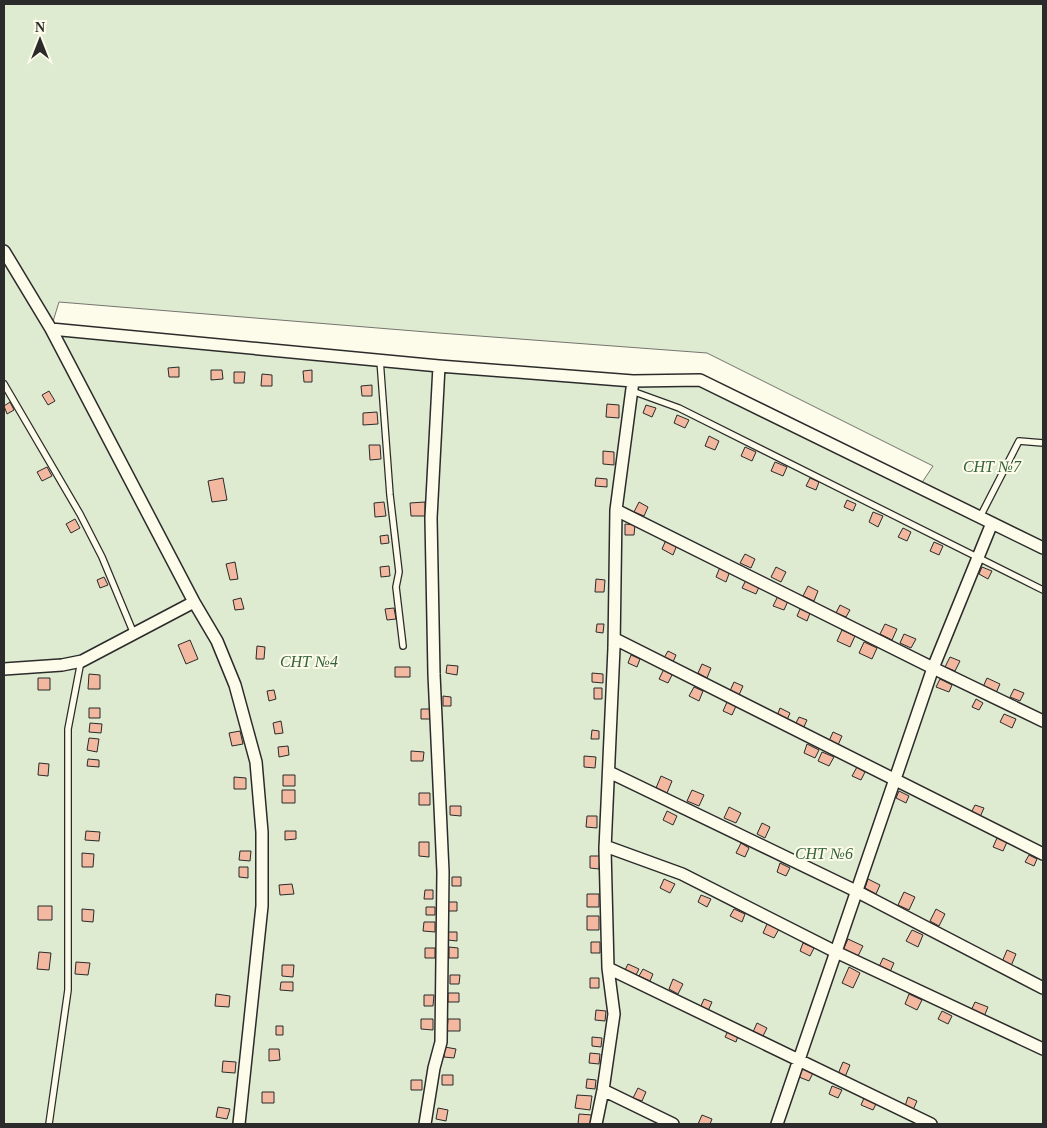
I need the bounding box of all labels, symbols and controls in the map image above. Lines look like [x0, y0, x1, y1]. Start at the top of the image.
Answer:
north arrow [15, 15, 65, 65]
text: N [35, 20, 45, 35]
park label: СНТ №7 [963, 458, 1022, 475]
park label: СНТ №4 [280, 653, 338, 670]
park label: СНТ №6 [795, 845, 853, 862]

